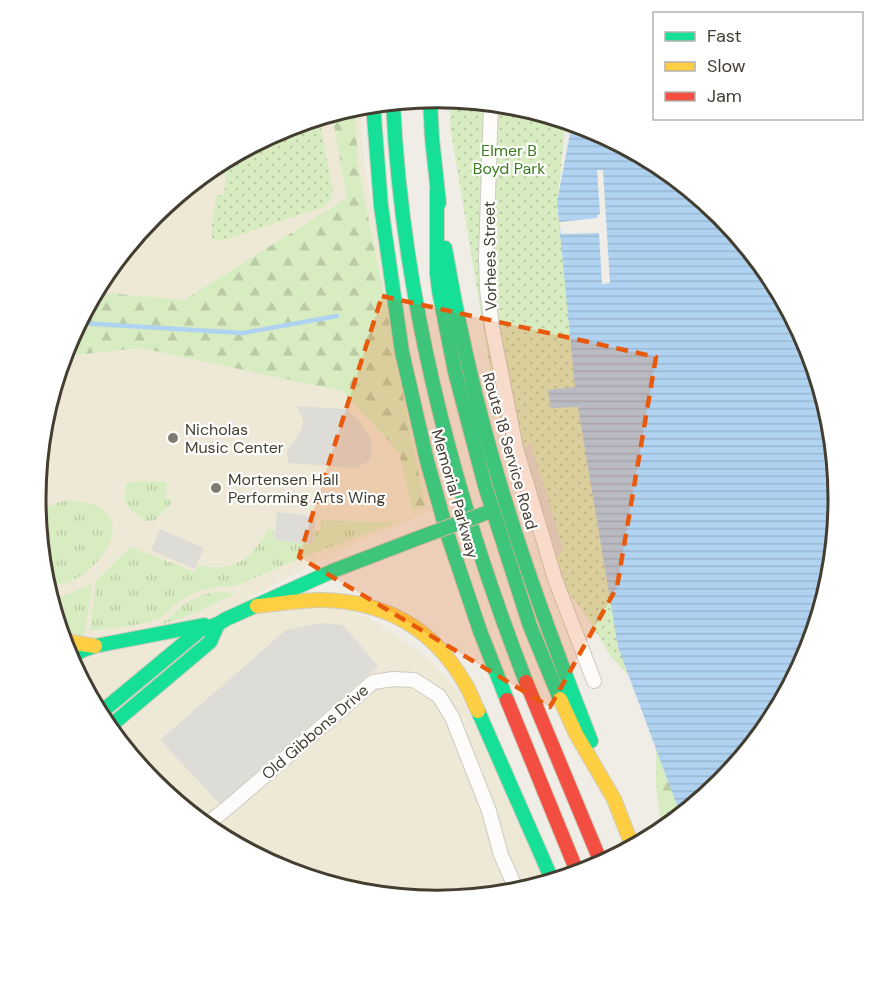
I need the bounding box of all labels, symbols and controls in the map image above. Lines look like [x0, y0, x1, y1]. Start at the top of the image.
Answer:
legend [653, 12, 863, 120]
text: Fast [707, 24, 742, 48]
text: Slow [707, 54, 746, 78]
text: Jam [707, 84, 742, 108]
park label: Elmer B Boyd Park [473, 140, 545, 179]
street label: Vorhees Street [479, 201, 501, 311]
street label: Route 18 Service Road [478, 370, 542, 532]
place label: Nicholas Music Center [185, 419, 284, 458]
street label: Memorial Parkway [427, 427, 484, 561]
marker: Nicholas Music Center [166, 431, 180, 445]
place label: Mortensen Hall Performing Arts Wing [228, 469, 385, 508]
marker: Mortensen Hall Performing Arts Wing [209, 481, 223, 495]
street label: Old Gibbons Drive [257, 680, 373, 784]

